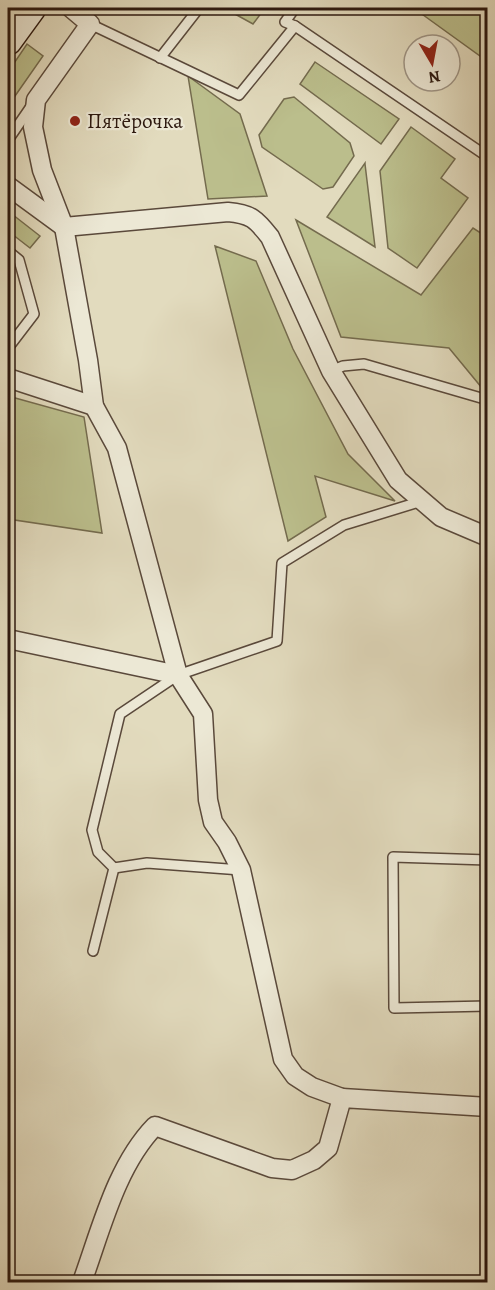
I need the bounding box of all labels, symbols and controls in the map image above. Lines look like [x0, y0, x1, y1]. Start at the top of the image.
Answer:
north arrow [402, 33, 462, 93]
text: N [426, 65, 442, 89]
place label: Пятёрочка [87, 107, 183, 135]
marker: Пятёрочка [68, 114, 82, 128]

